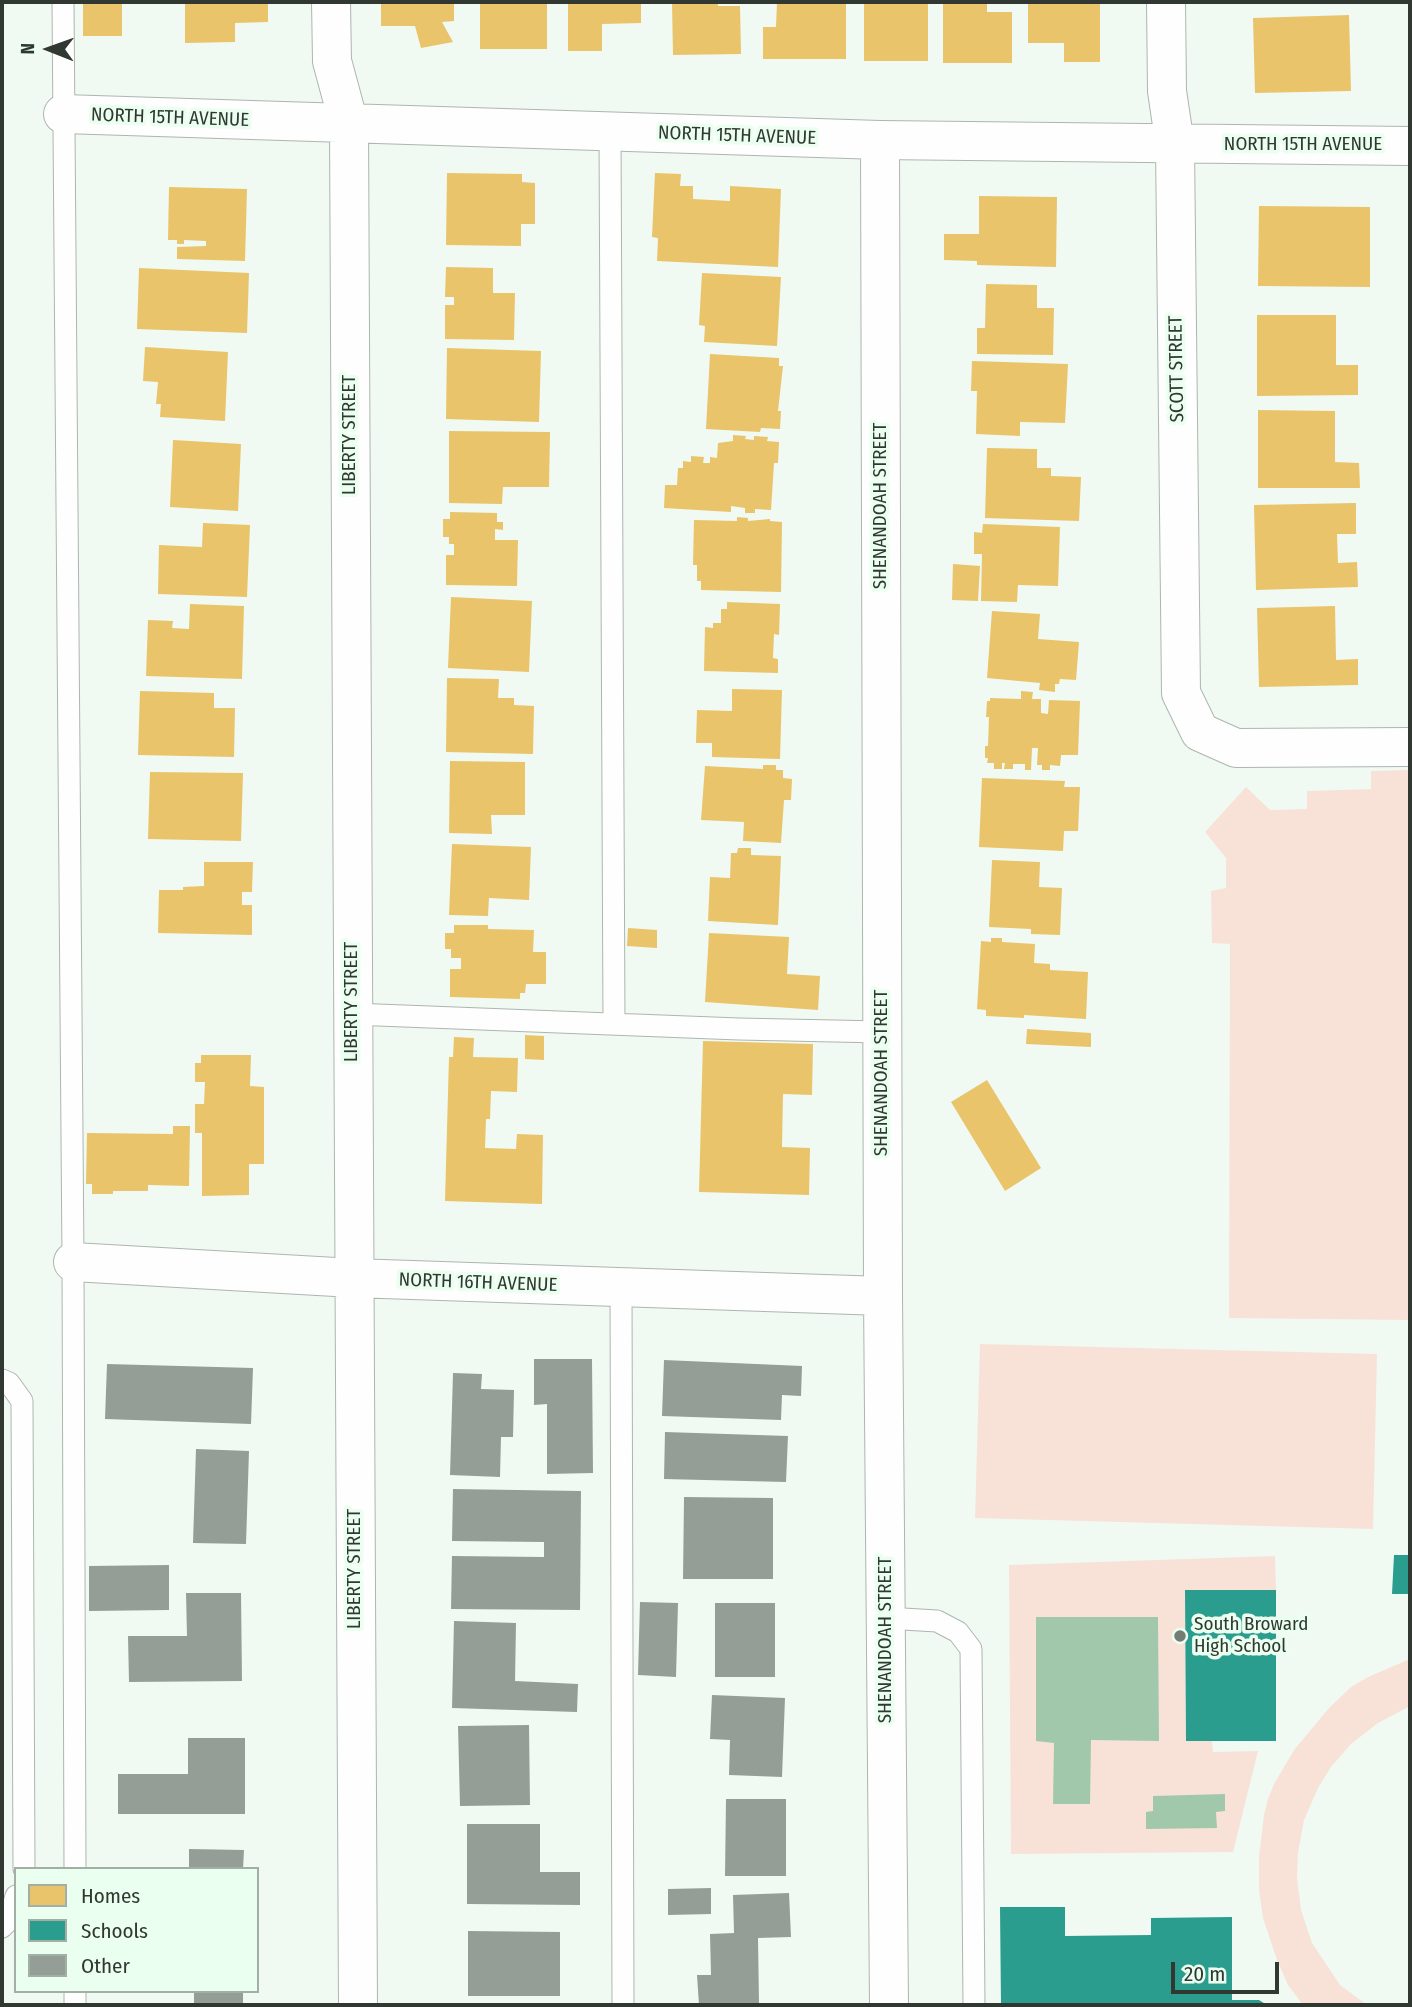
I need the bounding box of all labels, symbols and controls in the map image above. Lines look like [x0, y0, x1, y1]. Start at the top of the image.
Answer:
north arrow [14, 14, 84, 84]
text: N [16, 43, 39, 55]
street label: NORTH 15TH AVENUE [91, 104, 249, 132]
street label: NORTH 15TH AVENUE [658, 122, 816, 150]
street label: NORTH 15TH AVENUE [1224, 134, 1382, 156]
street label: SCOTT STREET [1165, 315, 1189, 423]
street label: LIBERTY STREET [339, 375, 361, 495]
street label: SHENANDOAH STREET [870, 423, 892, 589]
street label: LIBERTY STREET [341, 942, 363, 1062]
street label: SHENANDOAH STREET [871, 990, 893, 1156]
street label: NORTH 16TH AVENUE [398, 1269, 558, 1297]
street label: LIBERTY STREET [344, 1509, 366, 1629]
street label: SHENANDOAH STREET [875, 1557, 897, 1723]
place label: South Broward High School [1194, 1614, 1308, 1658]
marker: South Broward High School [1172, 1628, 1188, 1644]
legend [14, 1867, 259, 1993]
text: Homes [81, 1883, 140, 1909]
text: Schools [81, 1918, 148, 1944]
scale bar [1174, 1948, 1282, 1992]
text: Other [81, 1953, 130, 1979]
text: 20 m [1184, 1961, 1225, 1987]

